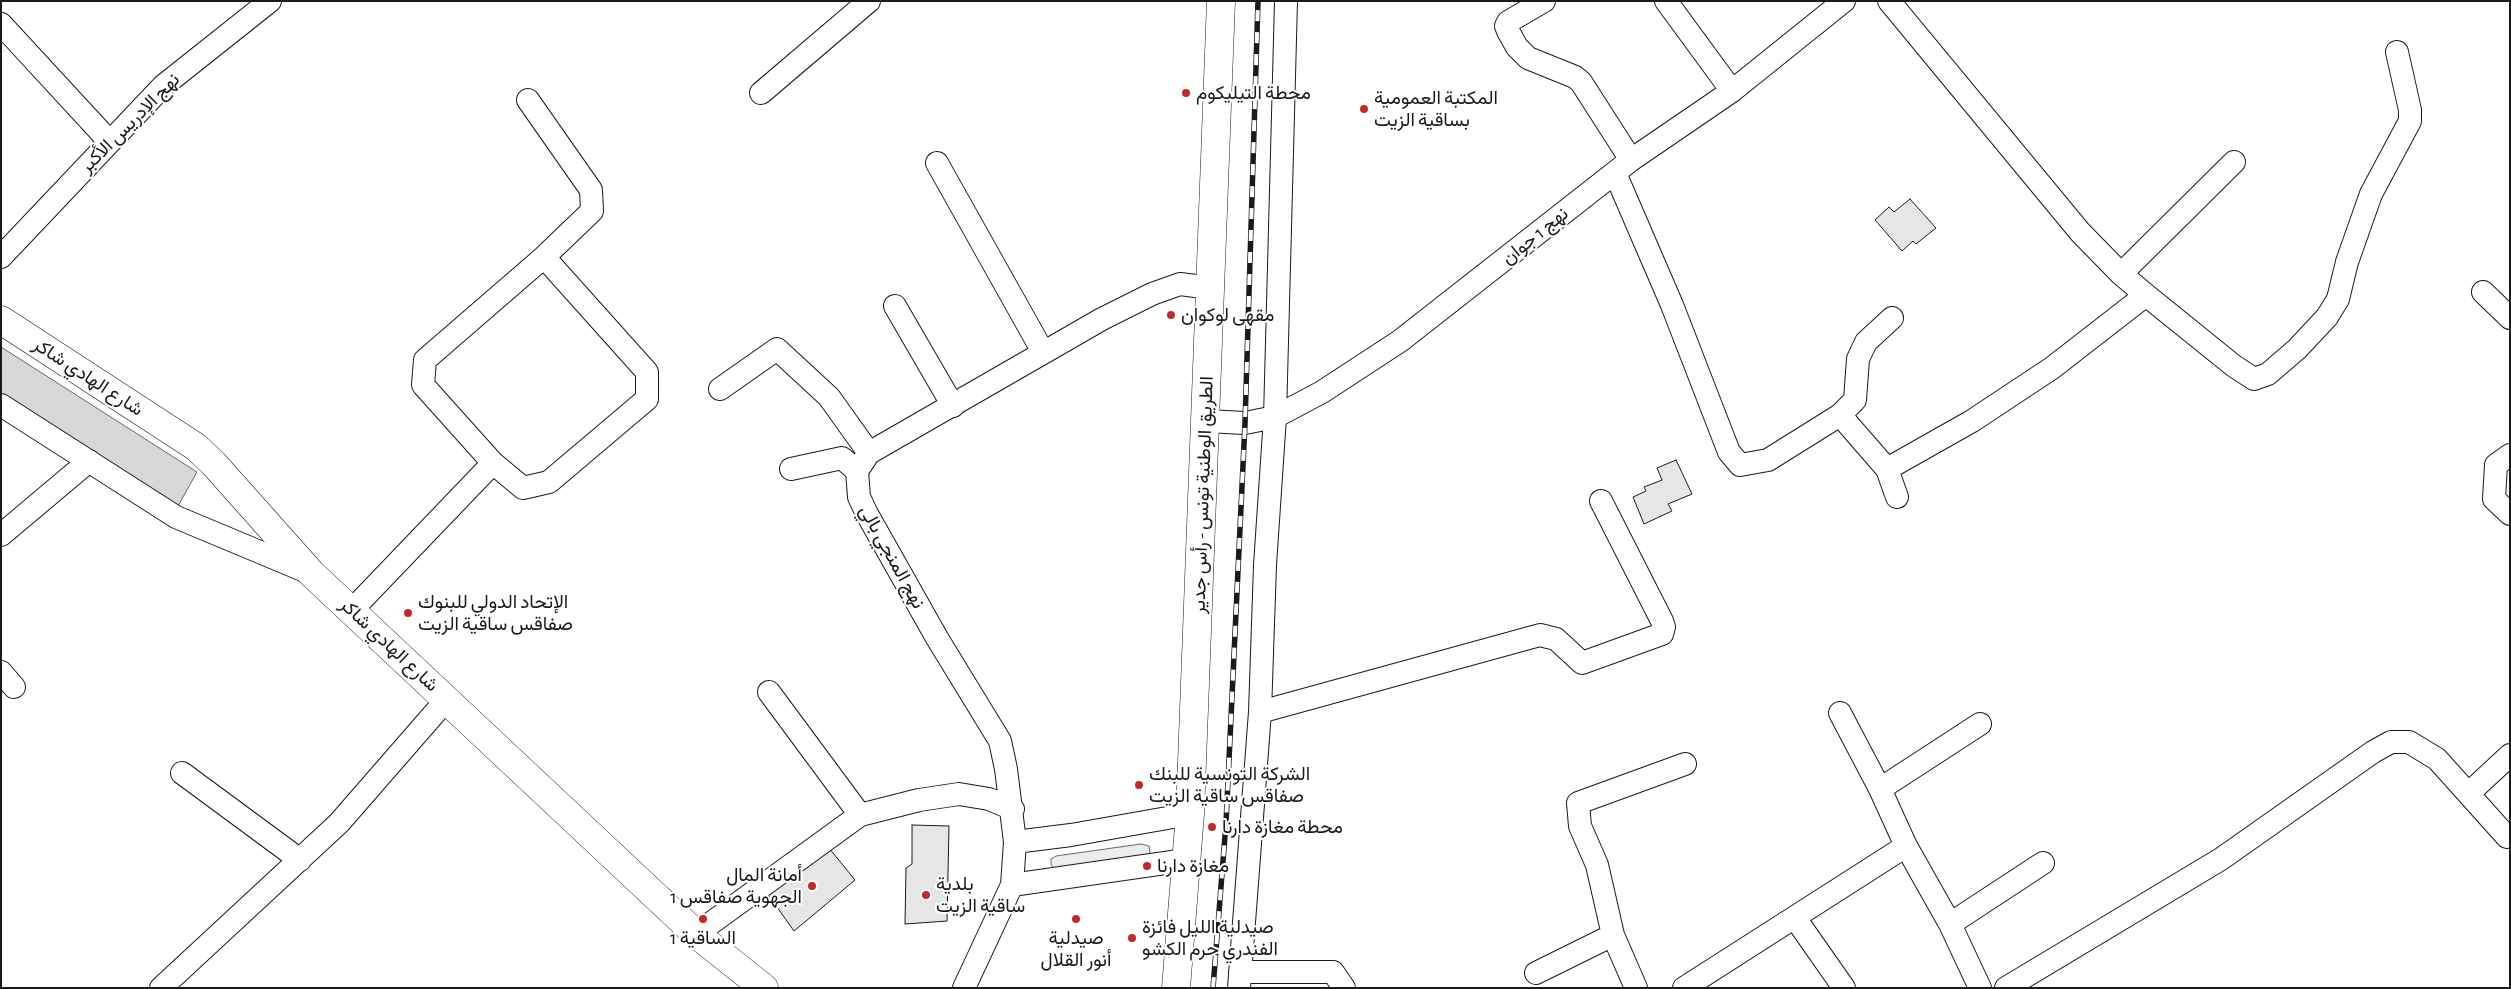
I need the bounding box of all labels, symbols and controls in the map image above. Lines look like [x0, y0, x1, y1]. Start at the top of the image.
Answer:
street label: نهج الإدريس الأكبر [75, 68, 185, 178]
place label: محطة التيليكوم [1196, 82, 1311, 104]
marker: محطة التيليكوم [1180, 87, 1192, 99]
place label: المكتبة العمومية بساقية الزيت [1374, 87, 1498, 131]
marker: المكتبة العمومية بساقية الزيت [1358, 103, 1370, 115]
street label: نهج 1 جوان [1497, 202, 1573, 270]
place label: مقهى لوكوان [1181, 304, 1274, 326]
marker: مقهى لوكوان [1165, 309, 1177, 321]
street label: شارع الهادي شاكر [29, 333, 147, 421]
street label: الطريق الوطنية تونس - رأس جدير [1187, 376, 1219, 614]
street label: نهج المنجي بالي [854, 501, 930, 613]
place label: الإتحاد الدولي للبنوك صفاقس ساقية الزيت [418, 591, 573, 635]
street label: شارع الهادي شاكر [335, 593, 443, 697]
marker: الإتحاد الدولي للبنوك صفاقس ساقية الزيت [402, 607, 414, 619]
place label: الشركة التونسية للبنك صفاقس ساقية الزيت [1149, 763, 1310, 807]
marker: الشركة التونسية للبنك صفاقس ساقية الزيت [1133, 779, 1145, 791]
place label: محطة مغازة دارنا [1222, 816, 1343, 838]
marker: محطة مغازة دارنا [1206, 821, 1218, 833]
place label: مغازة دارنا [1157, 855, 1229, 877]
marker: مغازة دارنا [1141, 860, 1153, 872]
place label: أمانة المال الجهوية صفاقس 1 [670, 864, 802, 908]
place label: بلدية ساقية الزيت [936, 873, 1025, 917]
marker: أمانة المال الجهوية صفاقس 1 [806, 880, 818, 892]
marker: بلدية ساقية الزيت [920, 889, 932, 901]
marker: الساقية 1 [697, 913, 709, 925]
marker: صيدلية أنور القلال [1070, 913, 1082, 925]
place label: صيدلية الليل فائزة الفندري حرم الكشو [1142, 916, 1278, 960]
place label: الساقية 1 [670, 927, 736, 949]
place label: صيدلية أنور القلال [1041, 927, 1111, 971]
marker: صيدلية الليل فائزة الفندري حرم الكشو [1126, 932, 1138, 944]

